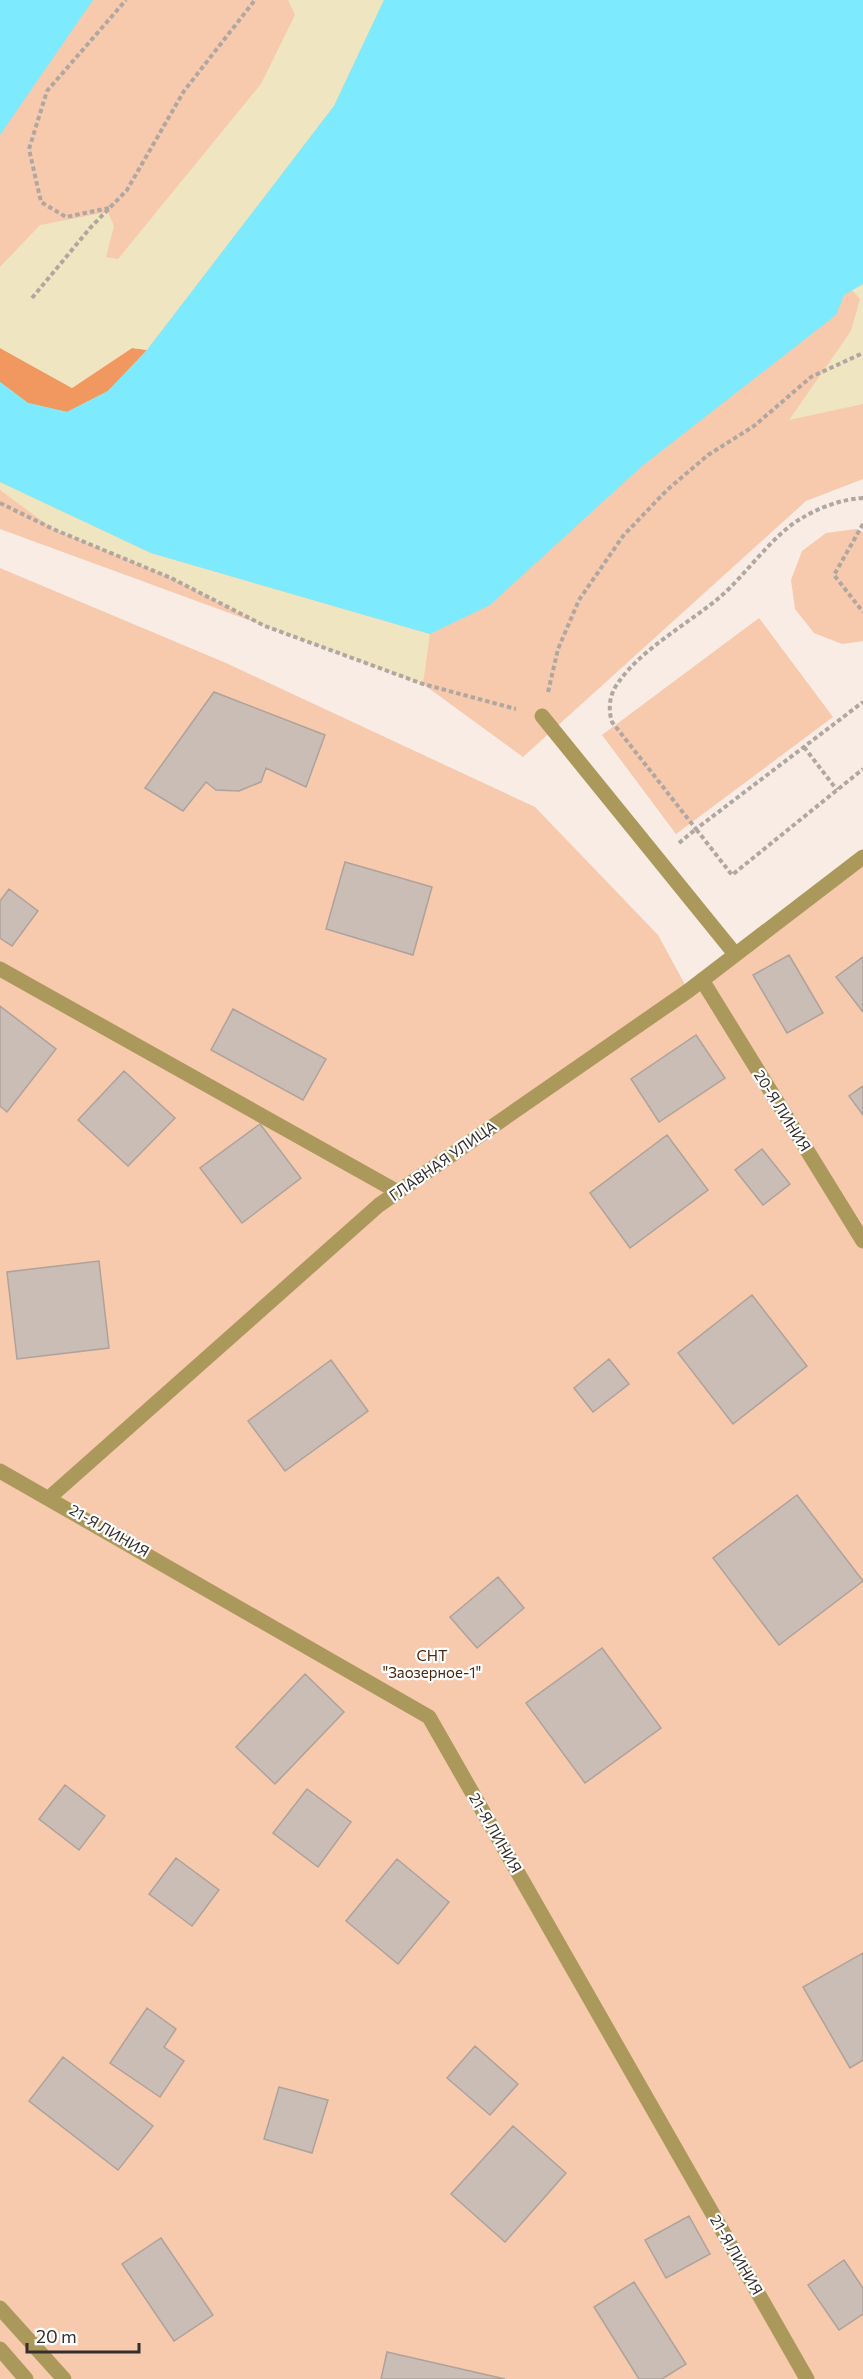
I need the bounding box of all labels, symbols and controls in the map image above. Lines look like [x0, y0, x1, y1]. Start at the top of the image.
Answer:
street label: 20-Я ЛИНИЯ [751, 1066, 815, 1154]
street label: ГЛАВНАЯ УЛИЦА [385, 1117, 499, 1204]
street label: 21-Я ЛИНИЯ [66, 1500, 153, 1560]
park label: СНТ "Заозерное-1" [383, 1646, 481, 1681]
street label: 21-Я ЛИНИЯ [466, 1789, 526, 1876]
street label: 21-Я ЛИНИЯ [707, 2211, 767, 2298]
scale bar [27, 2316, 140, 2354]
text: 20 m [36, 2325, 77, 2347]

